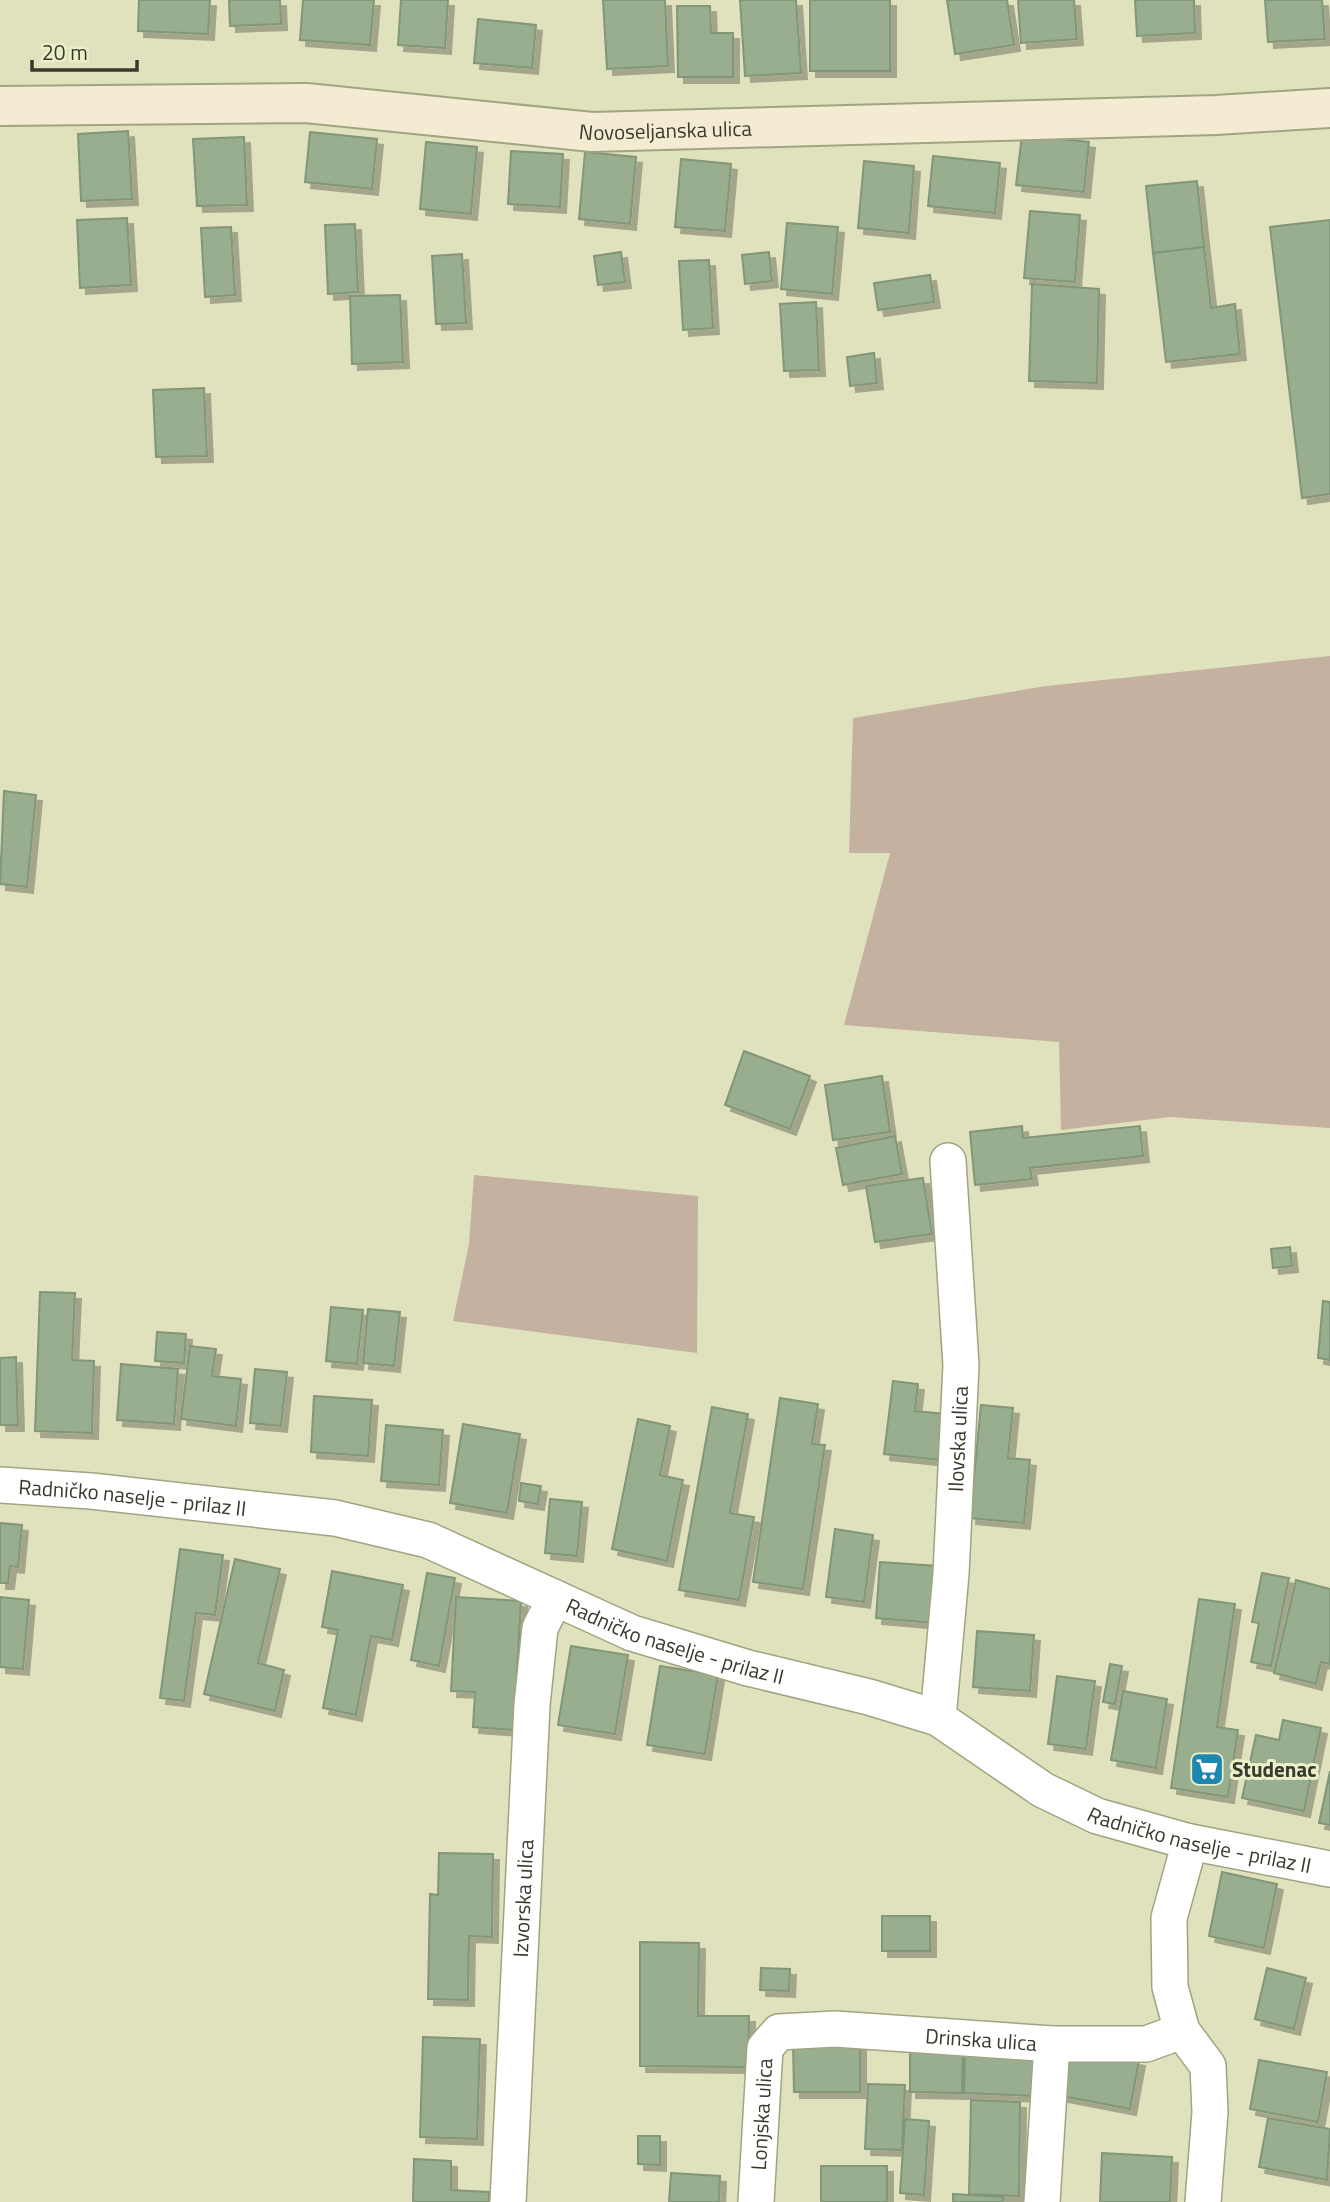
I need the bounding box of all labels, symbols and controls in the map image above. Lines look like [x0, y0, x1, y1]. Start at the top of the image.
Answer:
scale bar [32, 28, 136, 72]
text: 20 m [42, 36, 88, 68]
street label: Novoseljanska ulica [578, 112, 753, 148]
street label: Ilovska ulica [939, 1384, 976, 1493]
street label: Radničko naselje - prilaz II [18, 1470, 248, 1524]
street label: Radničko naselje - prilaz II [561, 1589, 787, 1692]
supermarket icon: Studenac [1188, 1750, 1226, 1788]
place label: Studenac [1232, 1753, 1317, 1785]
street label: Radničko naselje - prilaz II [1082, 1798, 1314, 1881]
street label: Izvorska ulica [504, 1838, 542, 1958]
street label: Drinska ulica [924, 2019, 1038, 2059]
street label: Lonjska ulica [742, 2057, 780, 2171]

